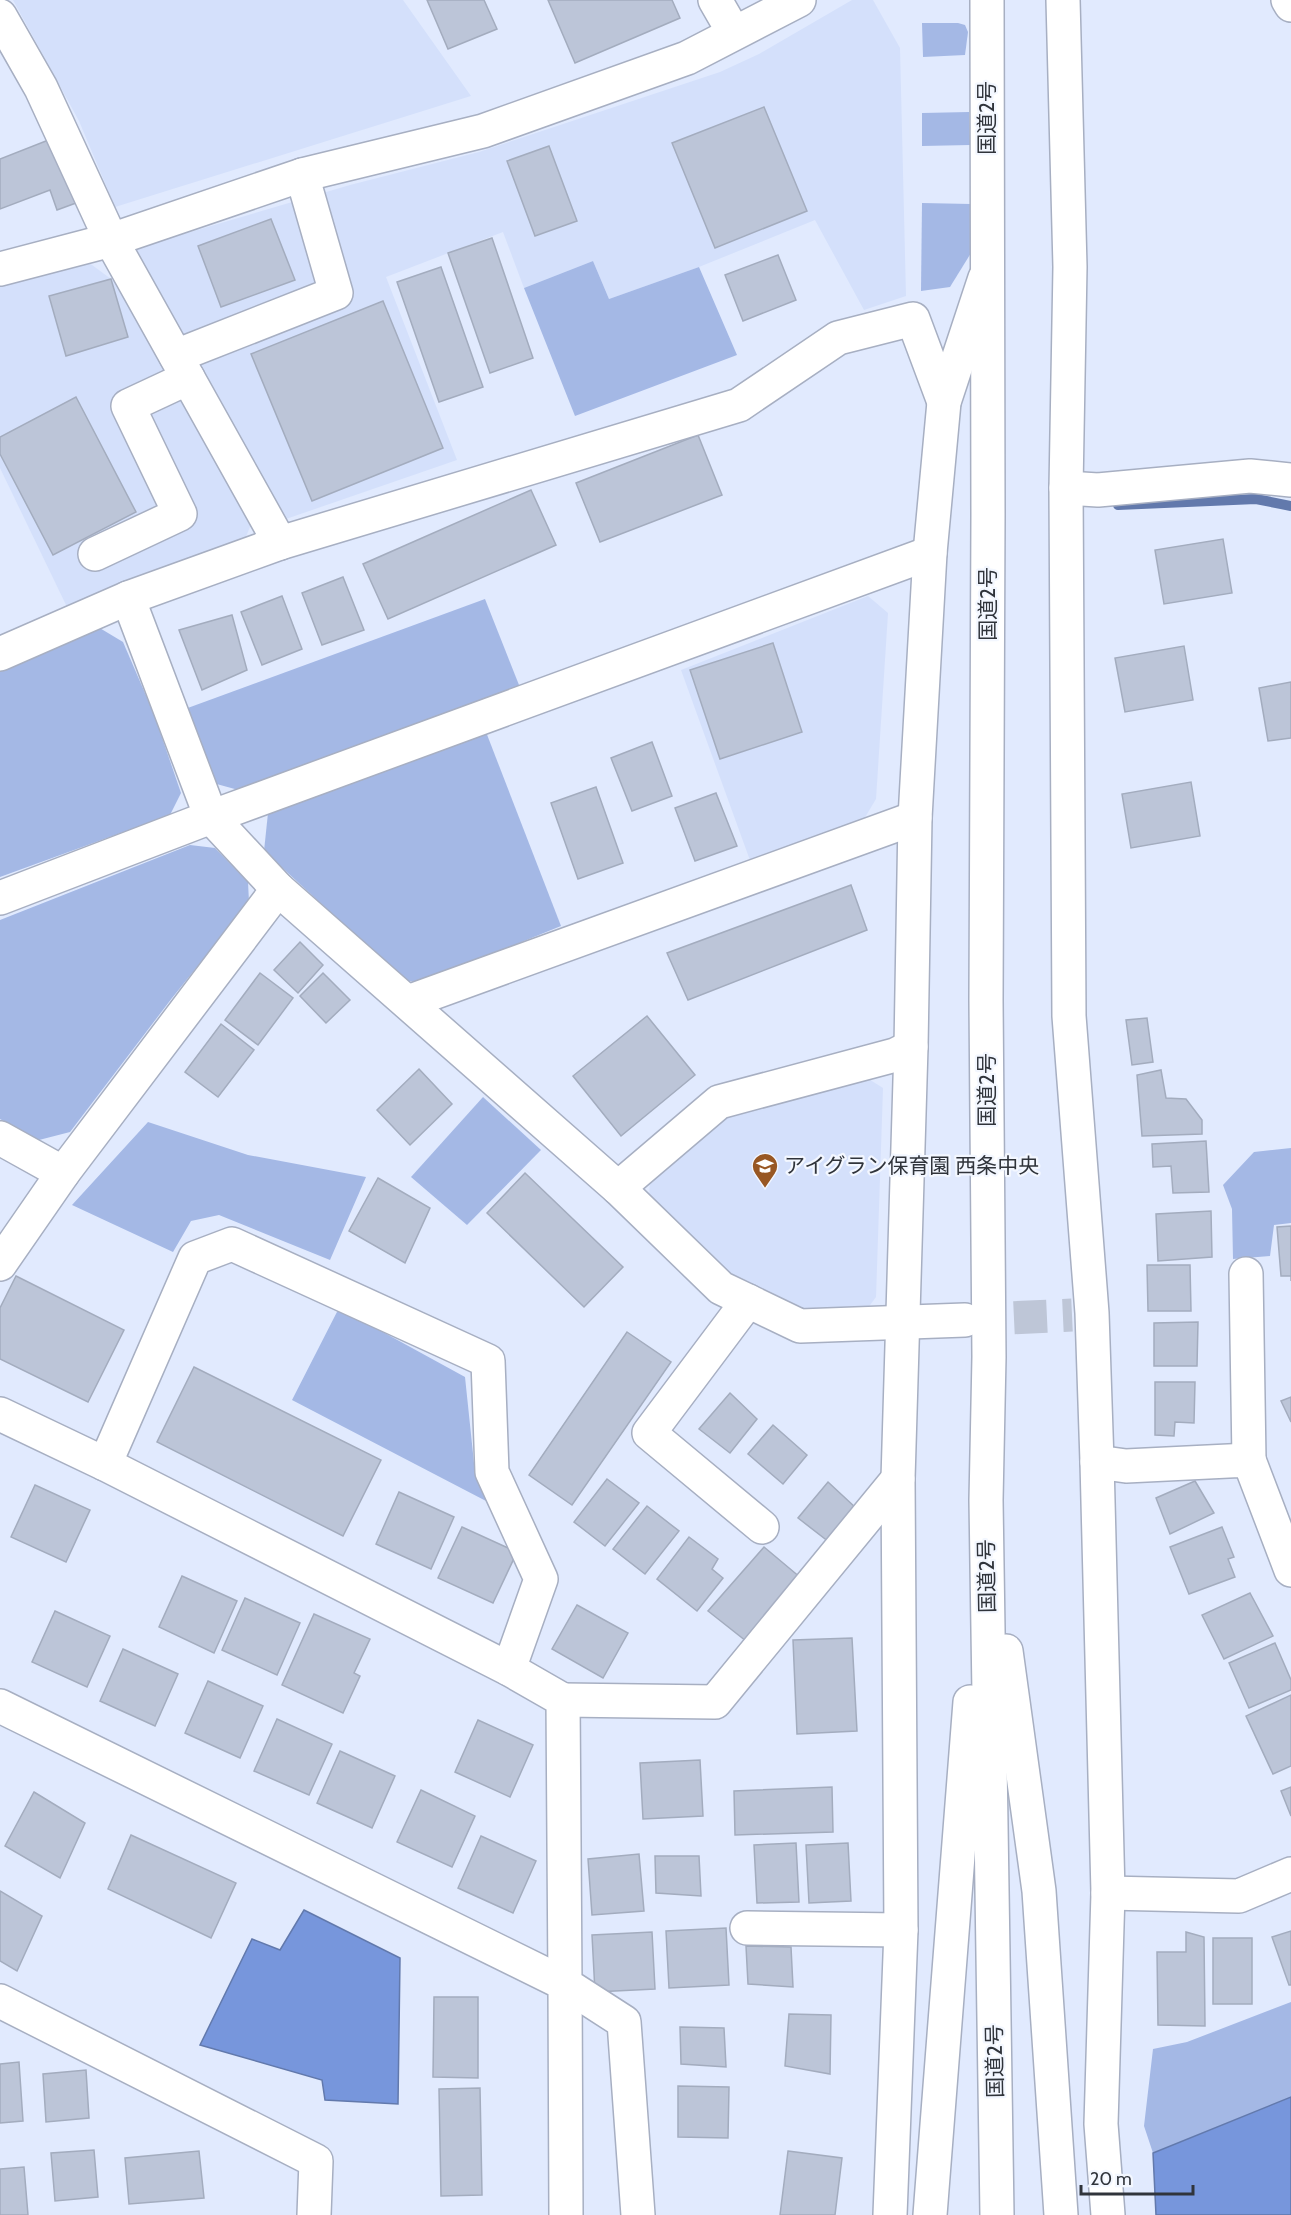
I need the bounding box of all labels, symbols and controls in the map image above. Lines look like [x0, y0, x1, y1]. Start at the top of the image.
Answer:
street label: 国道2号 [974, 81, 999, 155]
street label: 国道2号 [975, 567, 1000, 641]
street label: 国道2号 [974, 1053, 999, 1127]
school or university icon: アイグラン保育園 西条中央 [750, 1151, 780, 1189]
place label: アイグラン保育園 西条中央 [784, 1153, 1039, 1178]
street label: 国道2号 [973, 1539, 1000, 1613]
street label: 国道2号 [981, 2024, 1008, 2098]
scale bar [1081, 2158, 1194, 2196]
text: 20 m [1090, 2168, 1132, 2190]

